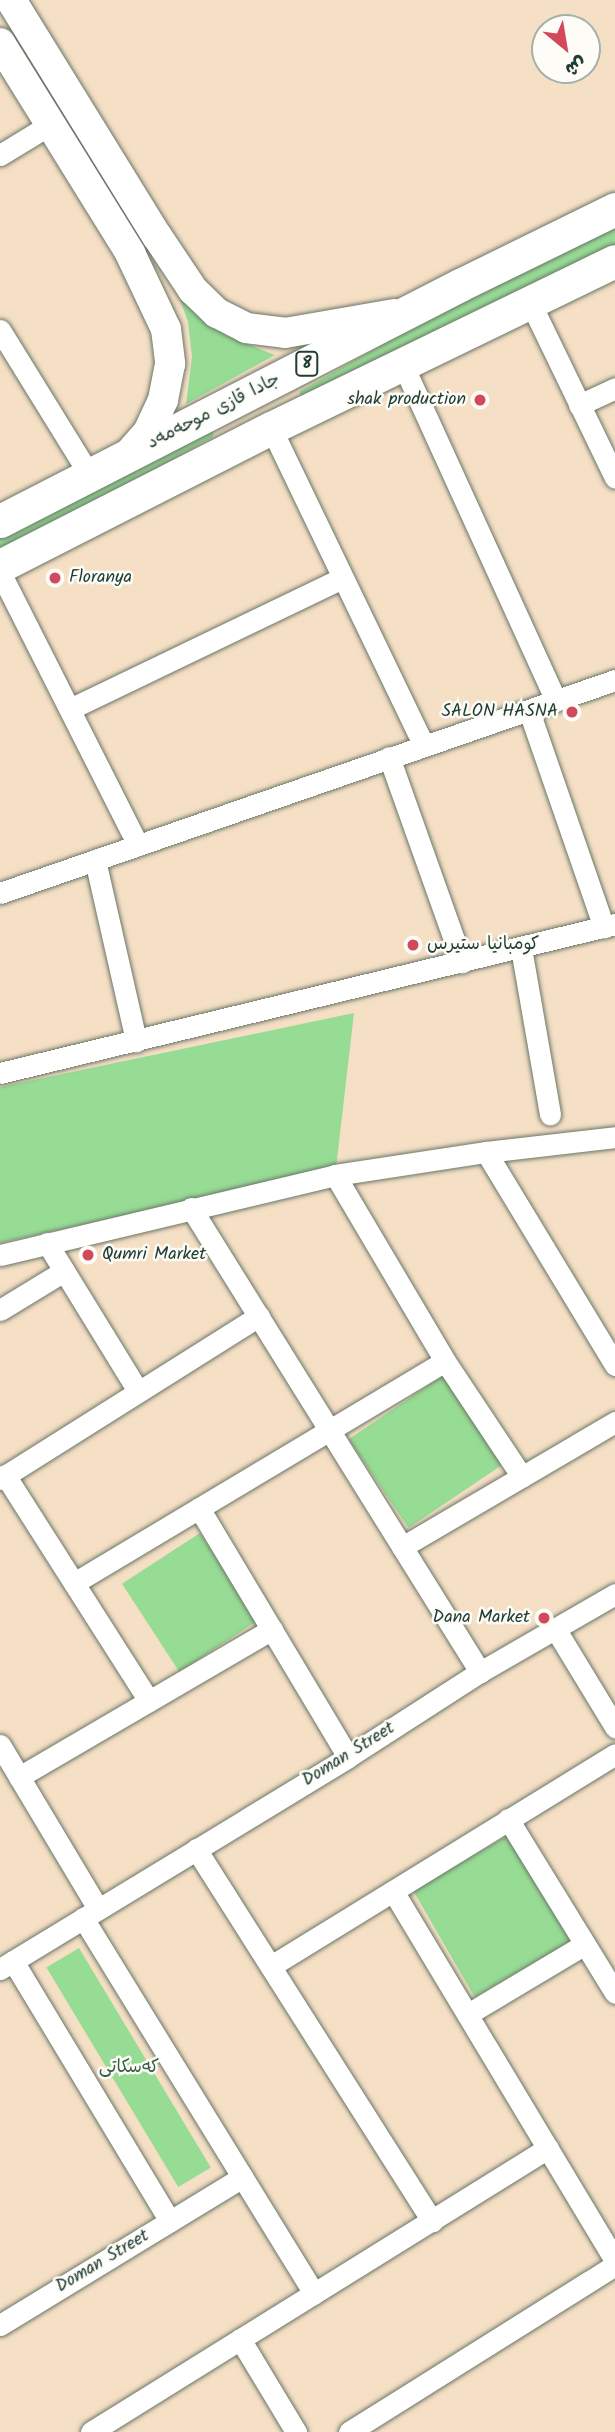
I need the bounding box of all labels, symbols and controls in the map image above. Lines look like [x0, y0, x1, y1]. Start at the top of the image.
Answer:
north arrow [531, 14, 601, 84]
text: ش [559, 47, 592, 84]
road number: 8 [295, 352, 319, 376]
street label: جادا قازی موحەمەد [144, 369, 284, 455]
place label: shak production [347, 389, 466, 411]
marker: shak production [472, 392, 488, 408]
place label: Floranya [69, 567, 132, 589]
marker: Floranya [47, 570, 63, 586]
place label: SALON HASNA [442, 701, 558, 723]
marker: SALON HASNA [564, 704, 580, 720]
place label: كومبانيا ستيرس [427, 934, 539, 956]
marker: كومبانيا ستيرس [405, 937, 421, 953]
place label: Qumri Market [102, 1244, 206, 1266]
marker: Qumri Market [80, 1247, 96, 1263]
place label: Dana Market [433, 1607, 530, 1629]
marker: Dana Market [536, 1610, 552, 1626]
street label: Doman Street [299, 1718, 399, 1792]
park label: کەسکاتی [99, 2057, 159, 2079]
street label: Doman Street [52, 2226, 154, 2298]

